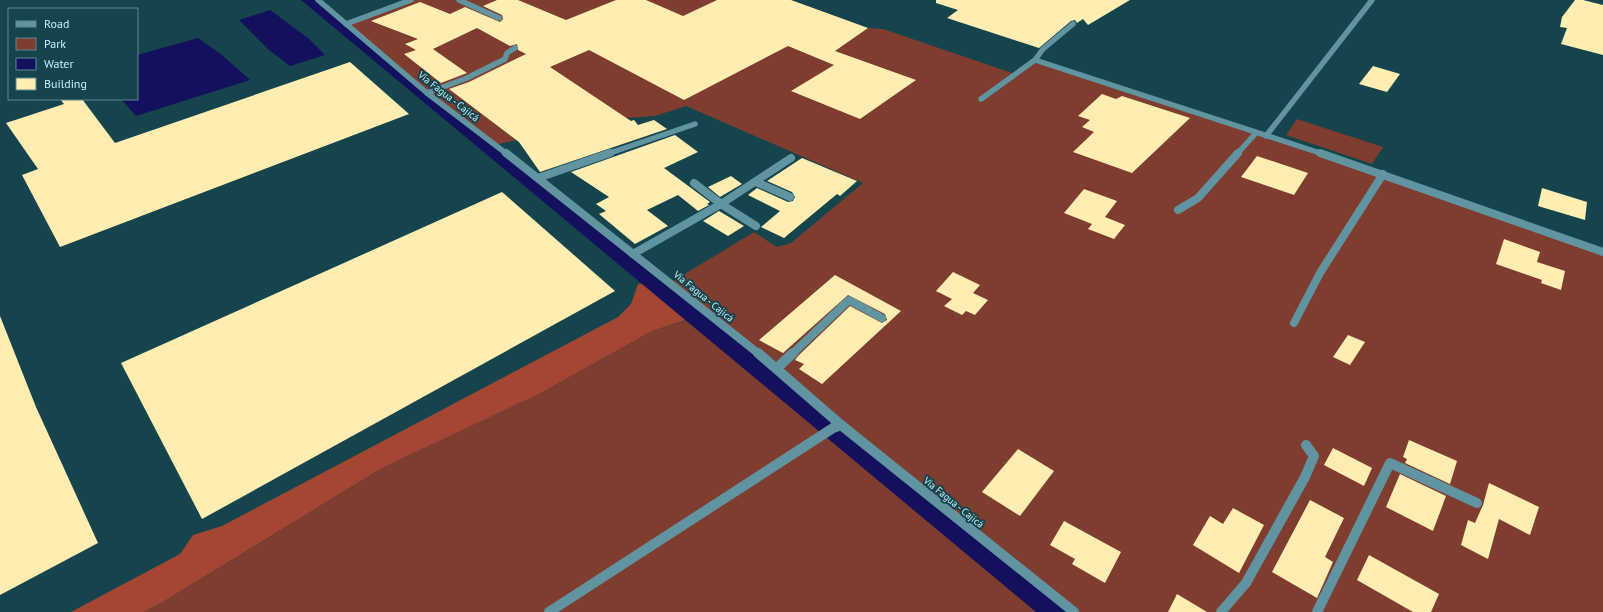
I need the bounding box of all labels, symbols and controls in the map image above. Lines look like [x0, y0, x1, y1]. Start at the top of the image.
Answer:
legend [8, 8, 138, 100]
text: Road [44, 16, 69, 31]
text: Park [44, 36, 66, 51]
text: Water [44, 56, 74, 71]
street label: Vía Fagua - Cajicá [415, 68, 482, 124]
text: Building [44, 76, 87, 91]
street label: Vía Fagua - Cajicá [670, 267, 737, 325]
street label: Vía Fagua - Cajicá [920, 473, 987, 531]

